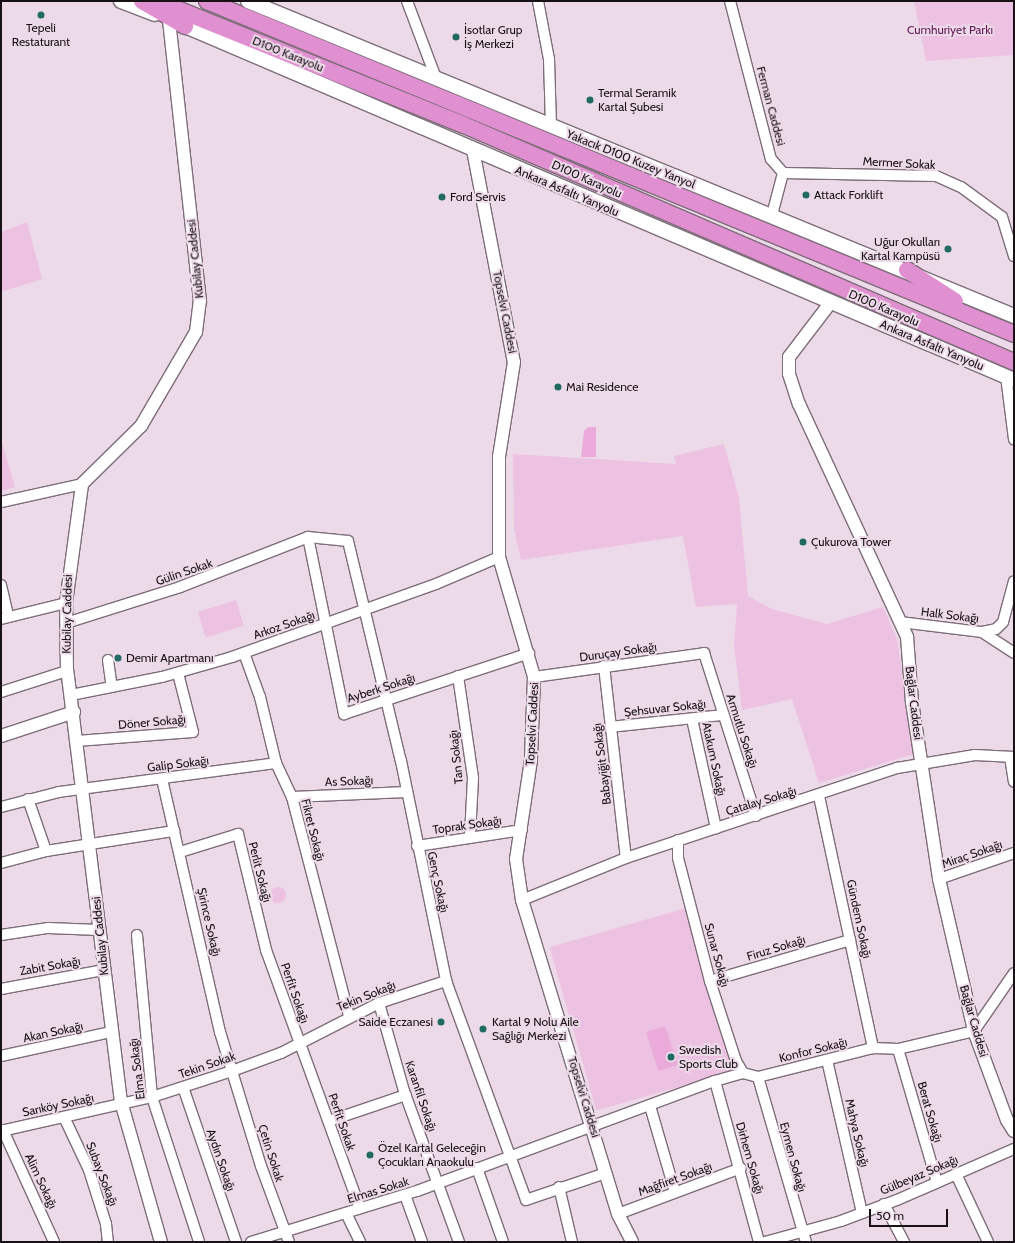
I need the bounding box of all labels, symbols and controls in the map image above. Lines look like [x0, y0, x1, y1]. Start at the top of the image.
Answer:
marker: Tepeli Restaturant [36, 10, 46, 20]
place label: Tepeli Restaturant [12, 21, 70, 49]
place label: İsotlar Grup İş Merkezi [464, 23, 522, 51]
park label: Cumhuriyet Parkı [907, 23, 993, 37]
marker: İsotlar Grup İş Merkezi [451, 32, 461, 42]
street label: D100 Karayolu [250, 33, 326, 75]
street label: Ferman Caddesi [753, 65, 789, 147]
place label: Termal Seramik Kartal Şubesi [598, 86, 676, 114]
marker: Termal Seramik Kartal Şubesi [585, 95, 595, 105]
street label: Yakacık D100 Kuzey Yanyol [564, 127, 698, 191]
street label: Mermer Sokak [862, 154, 936, 172]
street label: D100 Karayolu [550, 157, 624, 201]
street label: Ankara Asfaltı Yanyolu [513, 163, 621, 219]
place label: Attack Forklift [814, 188, 883, 202]
place label: Ford Servis [450, 190, 506, 204]
marker: Attack Forklift [801, 190, 811, 200]
marker: Ford Servis [437, 192, 447, 202]
street label: Kubilay Caddesi [184, 219, 206, 299]
place label: Uğur Okulları Kartal Kampüsü [861, 235, 940, 263]
marker: Uğur Okulları Kartal Kampüsü [943, 244, 953, 254]
street label: Topselvi Caddesi [490, 269, 520, 355]
street label: D100 Karayolu [846, 287, 922, 329]
street label: Ankara Asfaltı Yanyolu [878, 317, 986, 373]
place label: Mai Residence [566, 380, 638, 394]
marker: Mai Residence [553, 382, 563, 392]
place label: Çukurova Tower [811, 535, 891, 549]
marker: Çukurova Tower [798, 537, 808, 547]
street label: Gülin Sokak [154, 556, 214, 588]
street label: Kubilay Caddesi [59, 574, 75, 654]
street label: Halk Sokağı [920, 604, 980, 626]
street label: Arkoz Sokağı [251, 608, 317, 642]
street label: Duruçay Sokağı [578, 639, 658, 665]
place label: Demir Apartmanı [126, 651, 214, 665]
marker: Demir Apartmanı [113, 653, 123, 663]
street label: Bağlar Caddesi [902, 665, 926, 741]
street label: Ayberk Sokağı [345, 670, 417, 706]
street label: Topselvi Caddesi [523, 682, 541, 766]
street label: Armutlu Sokağı [723, 692, 761, 770]
street label: Şehsuvar Sokağı [623, 697, 707, 719]
street label: Döner Sokağı [118, 712, 186, 732]
street label: Atakum Sokağı [699, 721, 729, 797]
street label: Babayiğit Sokağı [590, 722, 614, 806]
street label: Tan Sokağı [446, 729, 466, 785]
street label: Galip Sokağı [146, 753, 210, 775]
street label: As Sokağı [325, 773, 373, 789]
street label: Çatalay Sokağı [724, 783, 798, 819]
street label: Fikret Sokağı [298, 797, 328, 863]
street label: Toprak Sokağı [432, 813, 502, 837]
street label: Miraç Sokağı [940, 837, 1004, 871]
street label: Perlit Sokağı [246, 840, 274, 904]
street label: Genç Sokağı [424, 850, 452, 914]
street label: Gündem Sokağı [844, 878, 874, 960]
street label: Şirince Sokağı [194, 886, 224, 958]
street label: Kubilay Caddesi [89, 896, 111, 976]
street label: Sunar Sokağı [702, 922, 732, 988]
street label: Firuz Sokağı [745, 932, 807, 964]
street label: Zabit Sokağı [19, 954, 81, 978]
street label: Perfit Sokağı [278, 961, 312, 1025]
street label: Tekin Sokağı [335, 978, 397, 1014]
street label: Bağlar Caddesi [957, 983, 991, 1059]
place label: Saide Eczanesi [359, 1015, 433, 1029]
place label: Kartal 9 Nolu Aile Sağlığı Merkezi [492, 1015, 579, 1043]
marker: Saide Eczanesi [436, 1017, 446, 1027]
street label: Akan Sokağı [22, 1019, 84, 1045]
marker: Kartal 9 Nolu Aile Sağlığı Merkezi [477, 1023, 489, 1035]
street label: Konfor Sokağı [777, 1035, 849, 1065]
street label: Elma Sokağı [126, 1038, 148, 1100]
place label: Swedish Sports Club [679, 1043, 738, 1071]
street label: Tekin Sokak [177, 1049, 237, 1081]
marker: Swedish Sports Club [666, 1052, 676, 1062]
street label: Topselvi Caddesi [565, 1055, 603, 1139]
street label: Karanfil Sokağı [402, 1059, 440, 1133]
street label: Berat Sokağı [914, 1080, 946, 1144]
street label: Sarıköy Sokağı [21, 1090, 95, 1120]
street label: Perfit Sokak [325, 1091, 359, 1153]
street label: Mahya Sokağı [842, 1098, 872, 1168]
street label: Dirhem Sokağı [733, 1120, 767, 1196]
street label: Eymen Sokağı [777, 1120, 809, 1194]
street label: Çetin Sokak [255, 1123, 287, 1183]
street label: Aydın Sokağı [204, 1127, 238, 1193]
street label: Subay Sokağı [83, 1140, 121, 1208]
place label: Özel Kartal Geleceğin Çocukları Anaokulu [378, 1141, 486, 1169]
marker: Özel Kartal Geleceğin Çocukları Anaokulu [365, 1150, 375, 1160]
street label: Alim Sokağı [22, 1151, 60, 1211]
street label: Gülbeyaz Sokağı [878, 1152, 960, 1198]
street label: Mağfiret Sokağı [636, 1159, 714, 1199]
street label: Elmas Sokak [346, 1174, 410, 1206]
scale bar [871, 1201, 950, 1227]
text: 50 m [876, 1208, 904, 1223]

